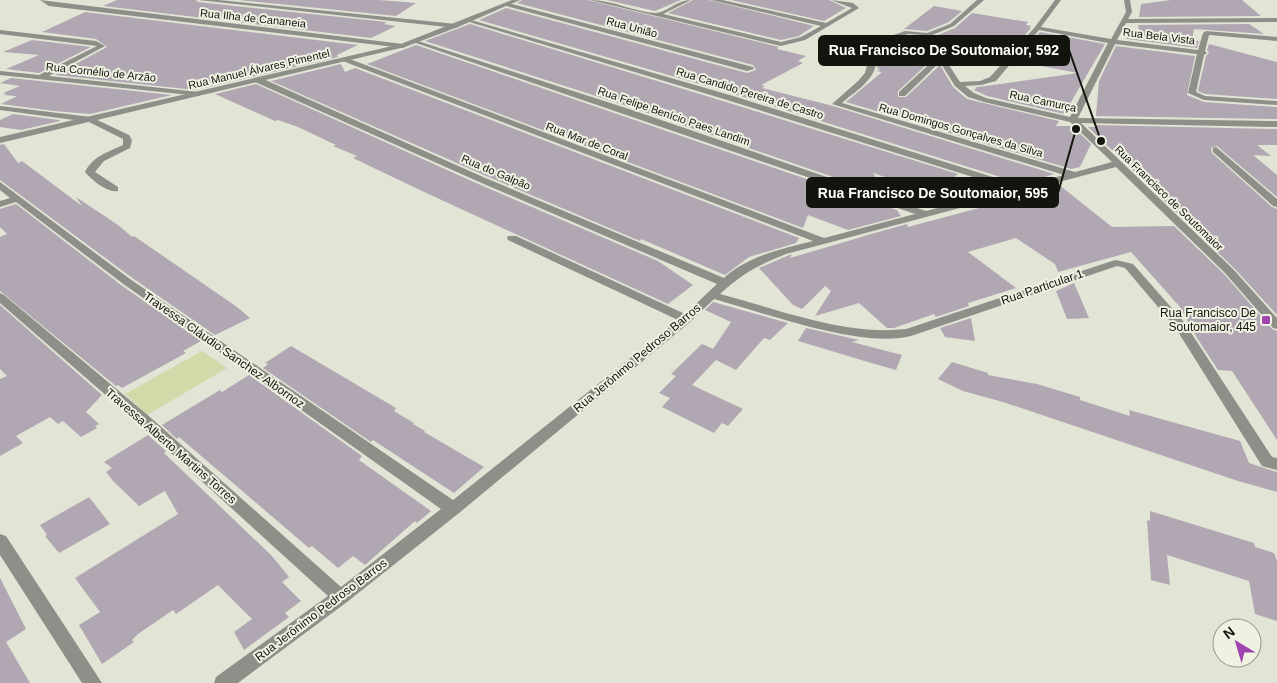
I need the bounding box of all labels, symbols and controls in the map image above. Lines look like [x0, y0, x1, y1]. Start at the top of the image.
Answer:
street label: Rua Ilha de Cananeia [199, 6, 307, 30]
street label: Rua União [605, 14, 659, 40]
street label: Rua Bela Vista [1122, 26, 1197, 46]
callout: Rua Francisco De Soutomaior, 592 [819, 36, 1069, 65]
text: Rua Francisco De Soutomaior, 592 [829, 42, 1059, 58]
street label: Rua Manuel Álvares Pimentel [187, 47, 331, 91]
street label: Rua Cornélio de Arzão [45, 60, 157, 84]
street label: Rua Candido Pereira de Castro [675, 65, 825, 121]
street label: Rua Felipe Benício Paes Landim [596, 84, 752, 148]
street label: Rua Camurça [1009, 88, 1078, 114]
street label: Rua Domingos Gonçalves da Silva [878, 101, 1045, 159]
street label: Rua Mar de Coral [544, 120, 630, 162]
street label: Rua Francisco de Soutomaior [1112, 143, 1226, 253]
street label: Rua do Galpão [460, 152, 532, 192]
callout: Rua Francisco De Soutomaior, 595 [807, 178, 1058, 207]
text: Rua Francisco De Soutomaior, 595 [818, 185, 1048, 201]
street label: Rua Particular 1 [999, 266, 1085, 308]
street label: Travessa Cláudio Sanchez Albornoz [141, 289, 307, 411]
street label: Rua Jerônimo Pedroso Barros [571, 301, 703, 415]
place label: Rua Francisco De Soutomaior, 445 [1160, 306, 1256, 334]
marker: Rua Francisco De Soutomaior, 445 [1260, 314, 1272, 326]
street label: Travessa Alberto Martins Torres [103, 385, 239, 507]
street label: Rua Jerônimo Pedroso Barros [252, 556, 390, 664]
north arrow [1212, 618, 1262, 668]
text: N [1220, 623, 1238, 642]

